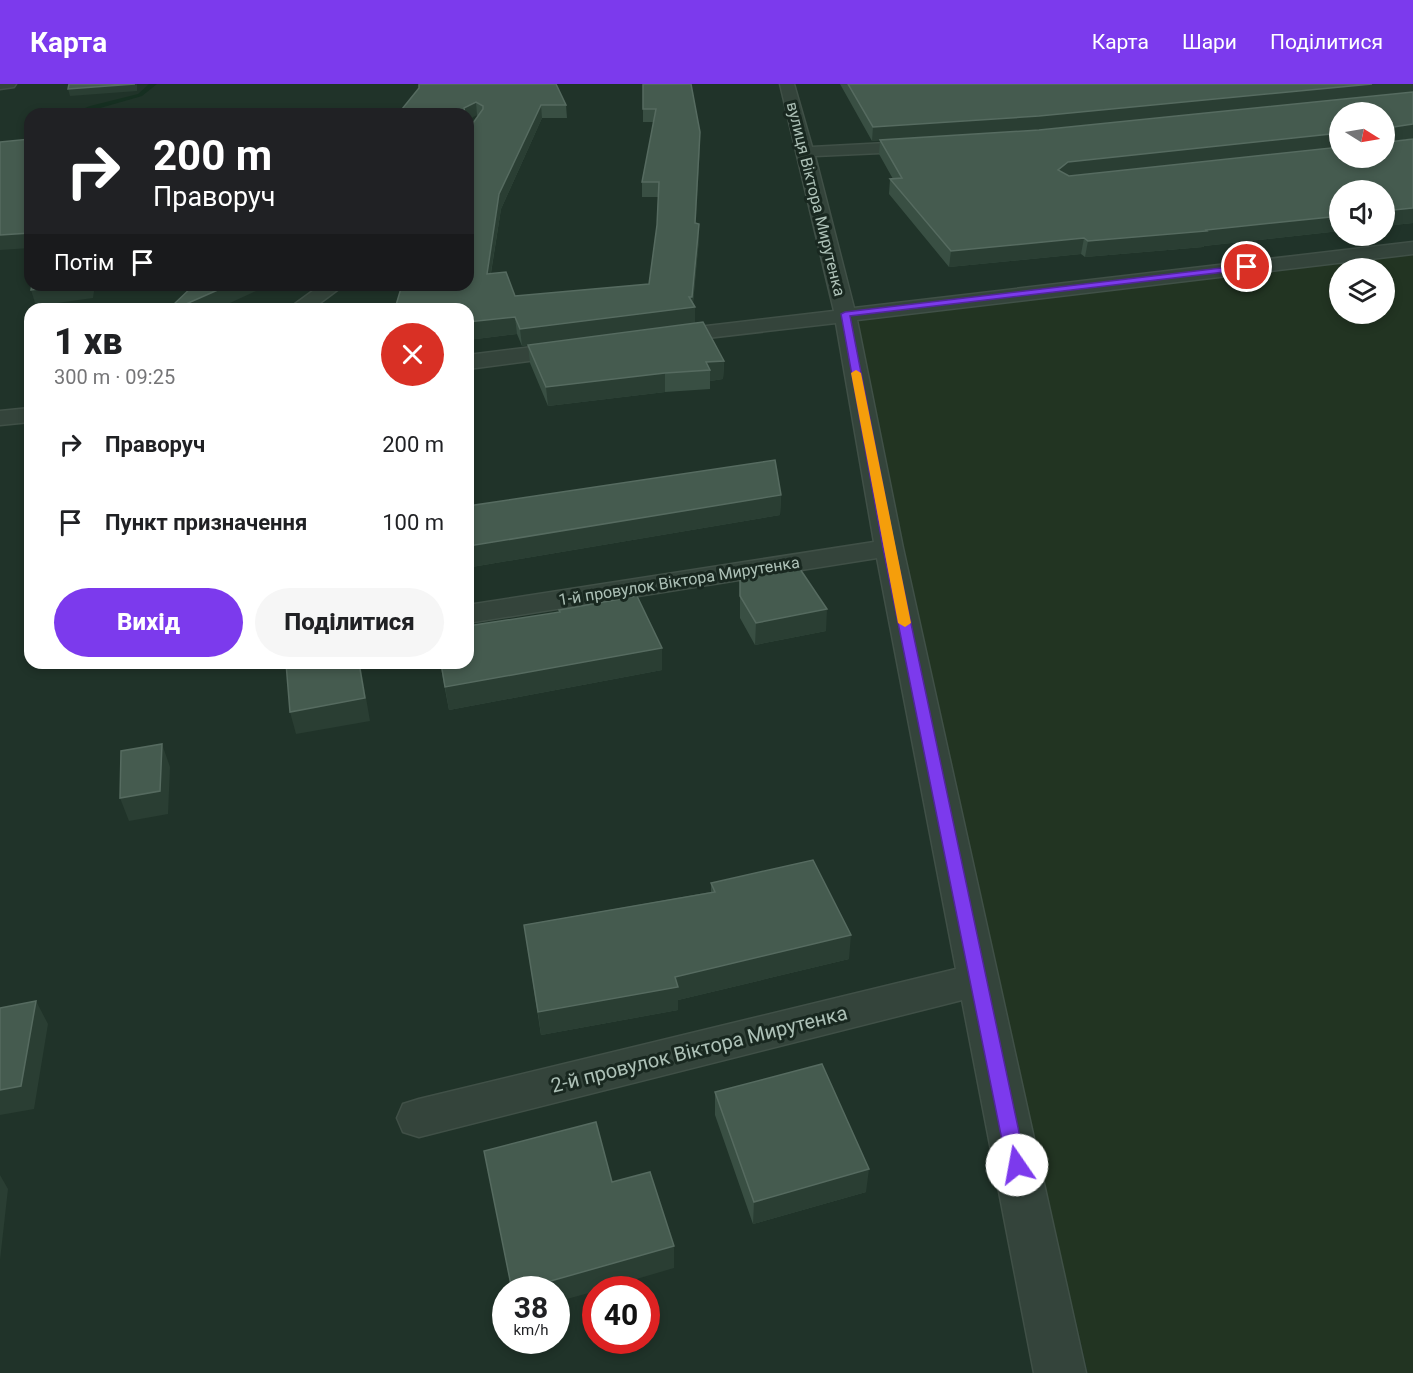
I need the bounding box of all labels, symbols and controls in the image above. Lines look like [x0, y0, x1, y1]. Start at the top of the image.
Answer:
text: Карта [30, 26, 107, 59]
text: Карта [1092, 30, 1149, 54]
text: Шари [1182, 30, 1237, 54]
text: Поділитися [1270, 30, 1383, 54]
street label: вулиця Віктора Мирутенка [783, 100, 849, 298]
north arrow [1329, 102, 1395, 168]
map controls [1329, 102, 1395, 324]
text: 200 m [153, 131, 272, 180]
icon: right [54, 132, 132, 210]
button: sound [1329, 180, 1395, 246]
text: Праворуч [153, 181, 275, 213]
pin [1221, 241, 1272, 292]
icon: arrive [126, 246, 159, 279]
text: Потім [54, 250, 114, 275]
icon: arrive [1230, 250, 1263, 283]
button: layers [1329, 258, 1395, 324]
text: 1 хв [54, 321, 122, 363]
button: close [381, 323, 444, 386]
text: 300 m · 09:25 [54, 365, 175, 389]
icon: right [54, 428, 87, 461]
text: Праворуч [105, 432, 205, 457]
text: 200 m [382, 432, 444, 457]
icon: arrive [54, 506, 87, 539]
text: Пункт призначення [105, 510, 307, 535]
text: 100 m [382, 510, 444, 535]
street label: 1-й провулок Віктора Мирутенка [557, 553, 801, 609]
button: Вихід [54, 588, 243, 657]
button: Поділитися [255, 588, 444, 657]
street label: 2-й провулок Віктора Мирутенка [548, 1001, 850, 1097]
position arrow [985, 1133, 1049, 1197]
speed limit sign: 40 [582, 1276, 660, 1354]
text: 38 [514, 1290, 548, 1325]
text: km/h [513, 1321, 549, 1339]

